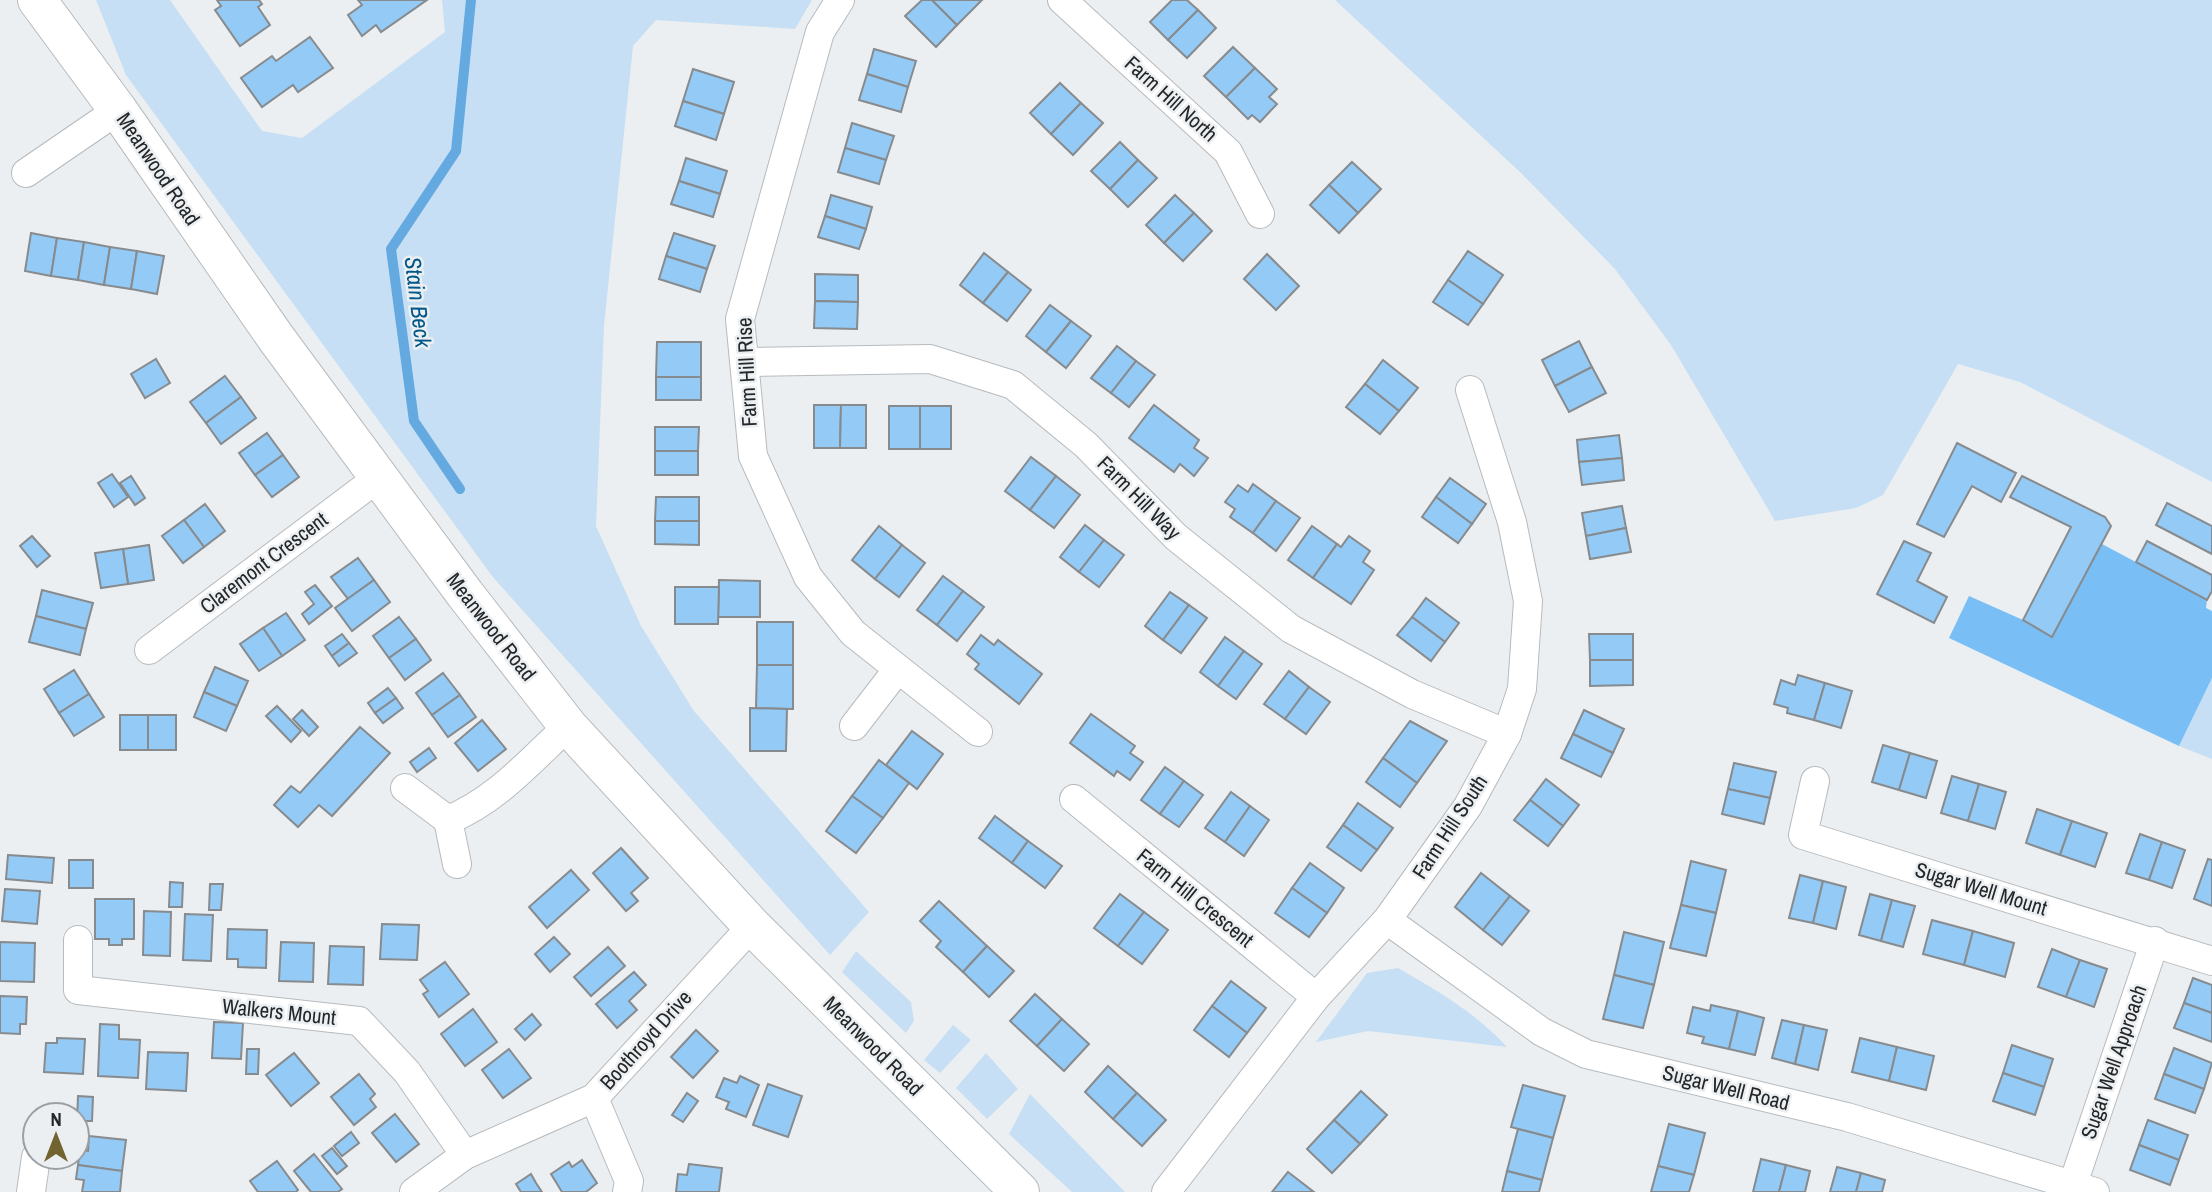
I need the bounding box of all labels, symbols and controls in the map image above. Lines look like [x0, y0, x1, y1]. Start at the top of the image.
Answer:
street label: Farm Hill North [1119, 49, 1224, 148]
street label: Meanwood Road [110, 107, 207, 231]
water label: Stain Beck [398, 255, 440, 351]
street label: Farm Hill Rise [729, 317, 764, 427]
street label: Farm Hill Way [1091, 449, 1188, 546]
street label: Claremont Crescent [194, 505, 334, 620]
street label: Meanwood Road [440, 566, 543, 687]
street label: Farm Hill South [1405, 769, 1494, 884]
street label: Farm Hill Crescent [1131, 841, 1260, 954]
street label: Sugar Well Mount [1912, 855, 2051, 922]
street label: Sugar Well Approach [2074, 981, 2154, 1143]
street label: Boothroyd Drive [593, 984, 698, 1096]
street label: Meanwood Road [817, 989, 930, 1102]
street label: Walkers Mount [221, 991, 338, 1032]
street label: Sugar Well Road [1660, 1058, 1793, 1117]
north arrow [21, 1101, 91, 1171]
text: N [50, 1106, 62, 1132]

